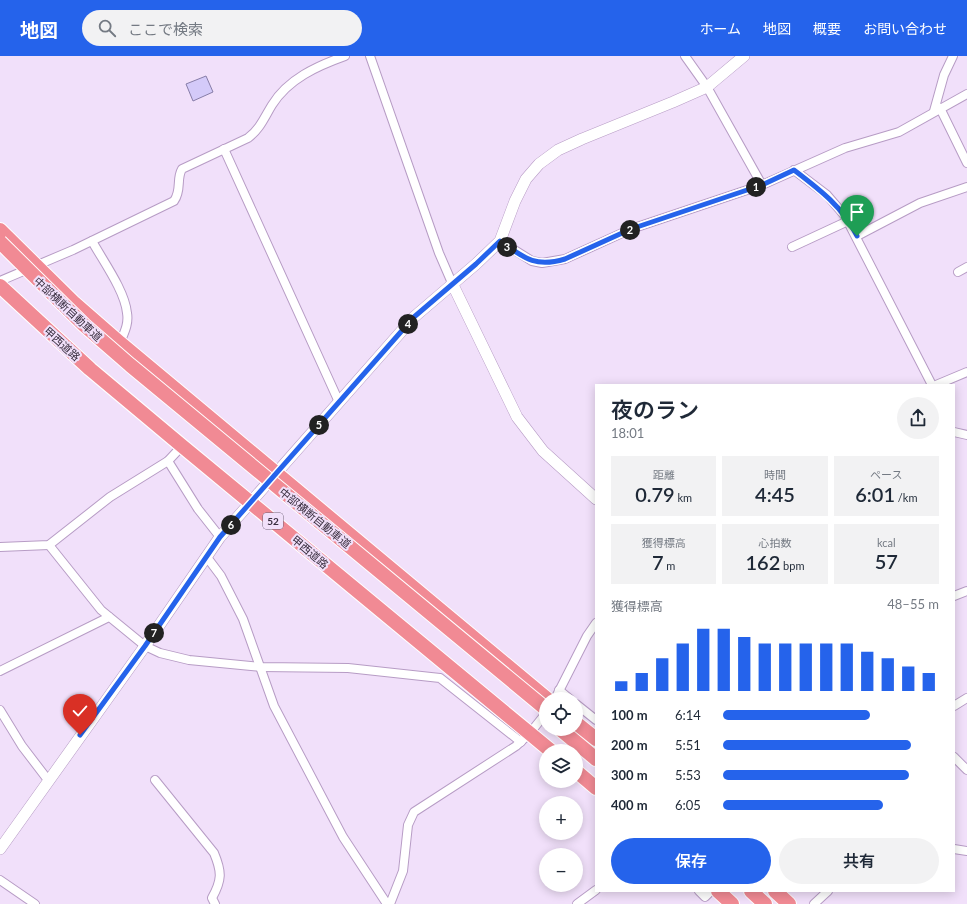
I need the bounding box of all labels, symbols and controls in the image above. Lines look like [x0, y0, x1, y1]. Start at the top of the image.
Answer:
search box [82, 10, 362, 46]
icon: search [96, 17, 118, 39]
text: 地図 [20, 18, 58, 41]
text: ここで検索 [128, 20, 203, 38]
text: ホーム [699, 20, 741, 37]
text: 地図 [763, 20, 791, 37]
text: 概要 [813, 20, 841, 37]
text: お問い合わせ [863, 20, 947, 37]
pin: 1 [746, 177, 766, 197]
text: 1 [753, 180, 759, 193]
pin [840, 195, 874, 236]
icon: arrive [846, 201, 868, 223]
pin: 2 [620, 220, 640, 240]
text: 2 [627, 223, 633, 236]
pin: 3 [497, 237, 517, 257]
text: 3 [504, 240, 510, 253]
street label: 中部横断自動車道 [32, 274, 105, 343]
pin: 4 [398, 314, 418, 334]
text: 4 [405, 317, 411, 330]
street label: 甲西道路 [42, 324, 83, 363]
text: 夜のラン [611, 396, 699, 423]
button: share [897, 397, 939, 439]
pin: 5 [309, 415, 329, 435]
text: 5 [316, 418, 322, 431]
text: 18:01 [611, 425, 644, 441]
text: 距離 [653, 468, 675, 481]
text: 時間 [764, 468, 786, 481]
text: ペース [870, 468, 903, 481]
text: 0.79 [635, 482, 675, 506]
text: 4:45 [755, 482, 795, 506]
text: 6:01 [855, 482, 895, 506]
street label: 中部横断自動車道 [277, 485, 354, 550]
text: km [675, 491, 692, 504]
text: /km [895, 491, 917, 504]
road number: 52 [263, 513, 283, 529]
pin: 6 [221, 515, 241, 535]
text: 6 [228, 518, 234, 531]
street label: 甲西道路 [289, 532, 331, 571]
text: 獲得標高 [642, 536, 686, 549]
text: 心拍数 [758, 536, 791, 549]
text: kcal [877, 536, 896, 549]
text: 57 [875, 549, 898, 573]
text: 7 [652, 550, 664, 574]
text: 162 [745, 550, 780, 574]
text: m [664, 559, 675, 572]
text: bpm [780, 559, 805, 572]
text: 48–55 m [887, 596, 939, 612]
text: 獲得標高 [611, 598, 663, 614]
pin: 7 [144, 623, 164, 643]
text: 7 [151, 626, 157, 639]
map controls [539, 692, 583, 892]
button: locate [539, 692, 583, 736]
pin [63, 694, 97, 735]
icon: check [69, 700, 91, 722]
text: 100 m [611, 707, 648, 723]
text: 6:14 [675, 707, 701, 723]
text: 200 m [611, 737, 648, 753]
text: 5:51 [675, 737, 701, 753]
button: layers [539, 744, 583, 788]
text: 300 m [611, 767, 648, 783]
text: 5:53 [675, 767, 701, 783]
button: + [539, 796, 583, 840]
text: 400 m [611, 797, 648, 813]
text: 6:05 [675, 797, 701, 813]
button: 保存 [611, 838, 771, 884]
button: 共有 [779, 838, 939, 884]
button: − [539, 848, 583, 892]

